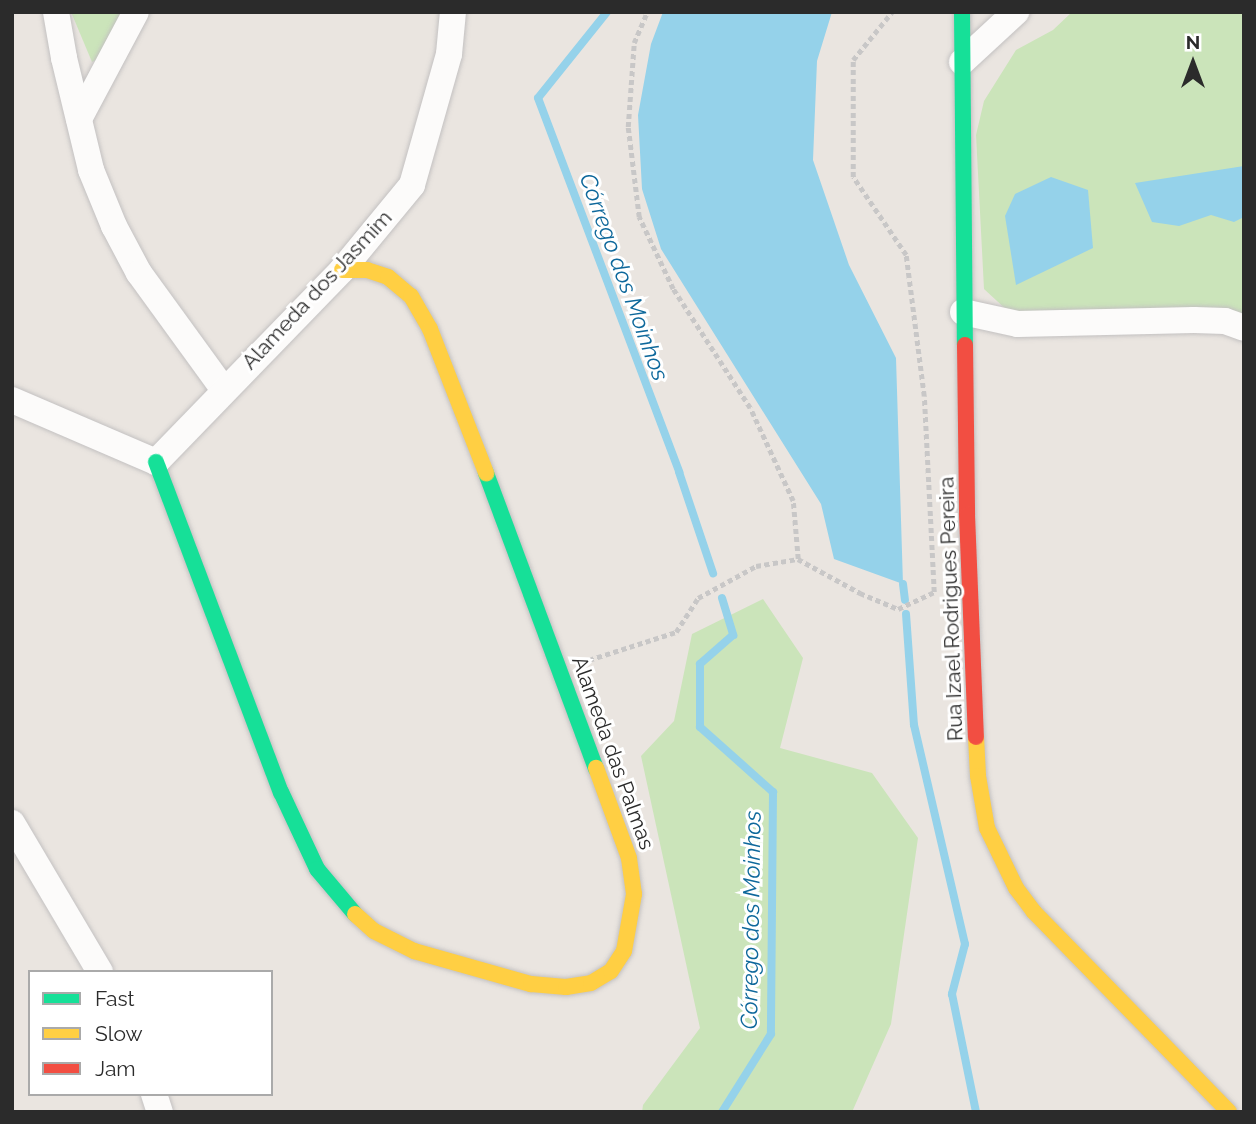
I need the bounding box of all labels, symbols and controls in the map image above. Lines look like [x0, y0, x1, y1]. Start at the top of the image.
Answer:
north arrow [1158, 28, 1228, 98]
text: N [1186, 31, 1200, 53]
water label: Córrego dos Moinhos [574, 169, 674, 385]
street label: Alameda dos Jasmim [237, 205, 397, 375]
street label: Rua Izael Rodrigues Pereira [934, 476, 968, 742]
street label: Alameda das Palmas [566, 653, 660, 853]
water label: Córrego dos Moinhos [735, 810, 767, 1030]
legend [28, 970, 273, 1096]
text: Fast [95, 986, 135, 1011]
text: Slow [95, 1021, 143, 1046]
text: Jam [95, 1056, 136, 1081]

